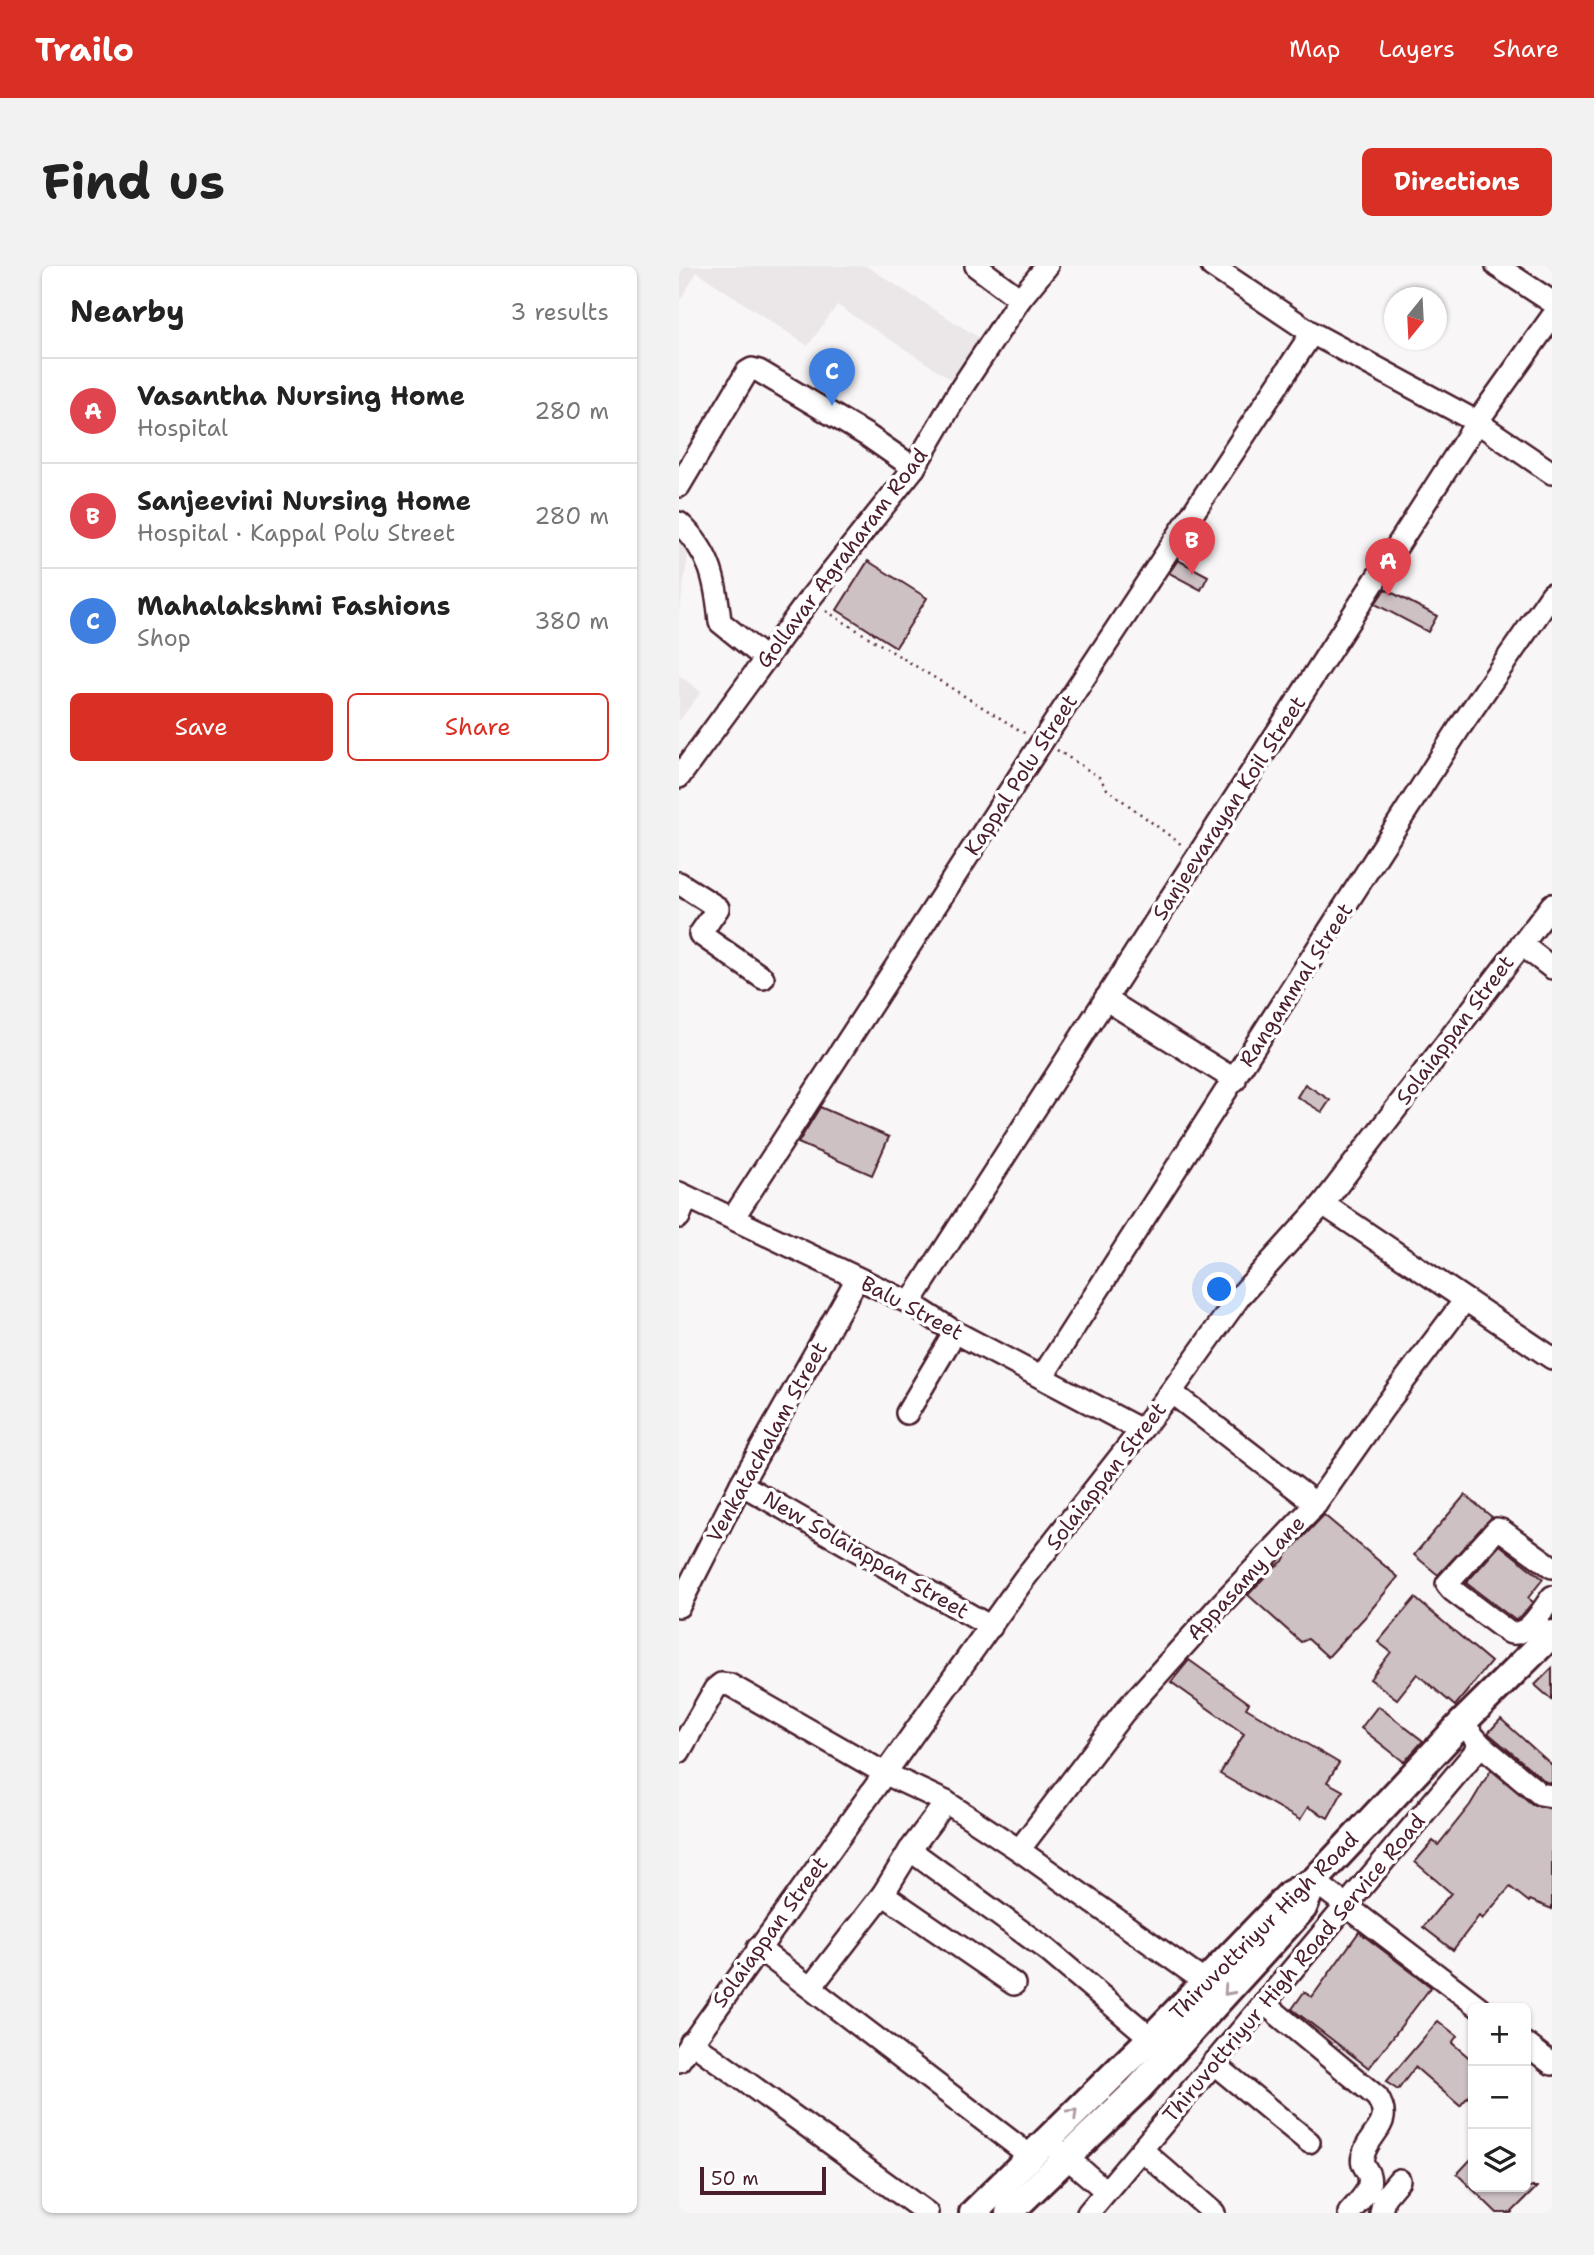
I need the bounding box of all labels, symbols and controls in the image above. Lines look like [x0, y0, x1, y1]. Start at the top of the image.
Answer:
text: Trailo [35, 27, 134, 72]
text: Map [1289, 33, 1340, 65]
text: Layers [1378, 33, 1455, 65]
text: Share [1493, 33, 1559, 65]
button: Directions [1362, 148, 1552, 216]
text: Find us [42, 149, 225, 215]
north arrow [1384, 287, 1447, 350]
text: Nearby [70, 291, 185, 332]
text: 3 results [510, 297, 609, 327]
pin: C [809, 348, 855, 406]
text: Vasantha Nursing Home [137, 378, 465, 413]
text: A [84, 396, 102, 426]
text: 280 m [534, 396, 609, 426]
text: Hospital [137, 413, 228, 443]
street label: Gollavar Agraharam Road [750, 442, 934, 674]
text: Sanjeevini Nursing Home [137, 483, 471, 518]
text: B [86, 501, 100, 531]
text: 280 m [534, 501, 609, 531]
pin: B [1169, 517, 1215, 575]
text: Hospital · Kappal Polu Street [137, 518, 455, 548]
pin: A [1365, 538, 1411, 596]
text: Mahalakshmi Fashions [137, 588, 450, 623]
text: C [86, 606, 100, 636]
text: 380 m [534, 606, 609, 636]
text: Shop [137, 623, 191, 653]
street label: Kappal Polu Street [958, 689, 1084, 861]
street label: Sanjeevarayan Koil Street [1146, 691, 1312, 925]
button: Save [70, 693, 333, 761]
button: Share [347, 693, 609, 761]
street label: Rangammal Street [1233, 898, 1359, 1072]
street label: Solaiappan Street [1390, 950, 1520, 1110]
street label: Balu Street [856, 1269, 968, 1347]
your location [1202, 1272, 1236, 1306]
street label: Venkatachalam Street [700, 1337, 834, 1547]
street label: Solaiappan Street [1039, 1396, 1173, 1556]
street label: New Solaiappan Street [758, 1485, 974, 1625]
street label: Appasamy Lane [1181, 1509, 1311, 1647]
street label: Thiruvottriyur High Road Service Road [1156, 1808, 1432, 2128]
street label: Thiruvottriyur High Road [1164, 1826, 1364, 2026]
street label: Solaiappan Street [706, 1851, 834, 2013]
one-way arrow [1224, 1983, 1236, 1996]
map controls [1468, 2003, 1531, 2192]
button: + [1468, 2003, 1531, 2066]
button: − [1468, 2066, 1531, 2129]
one-way arrow [1065, 2108, 1078, 2121]
button: layers [1468, 2129, 1531, 2192]
scale bar [700, 2164, 826, 2196]
text: 50 m [711, 2166, 759, 2191]

